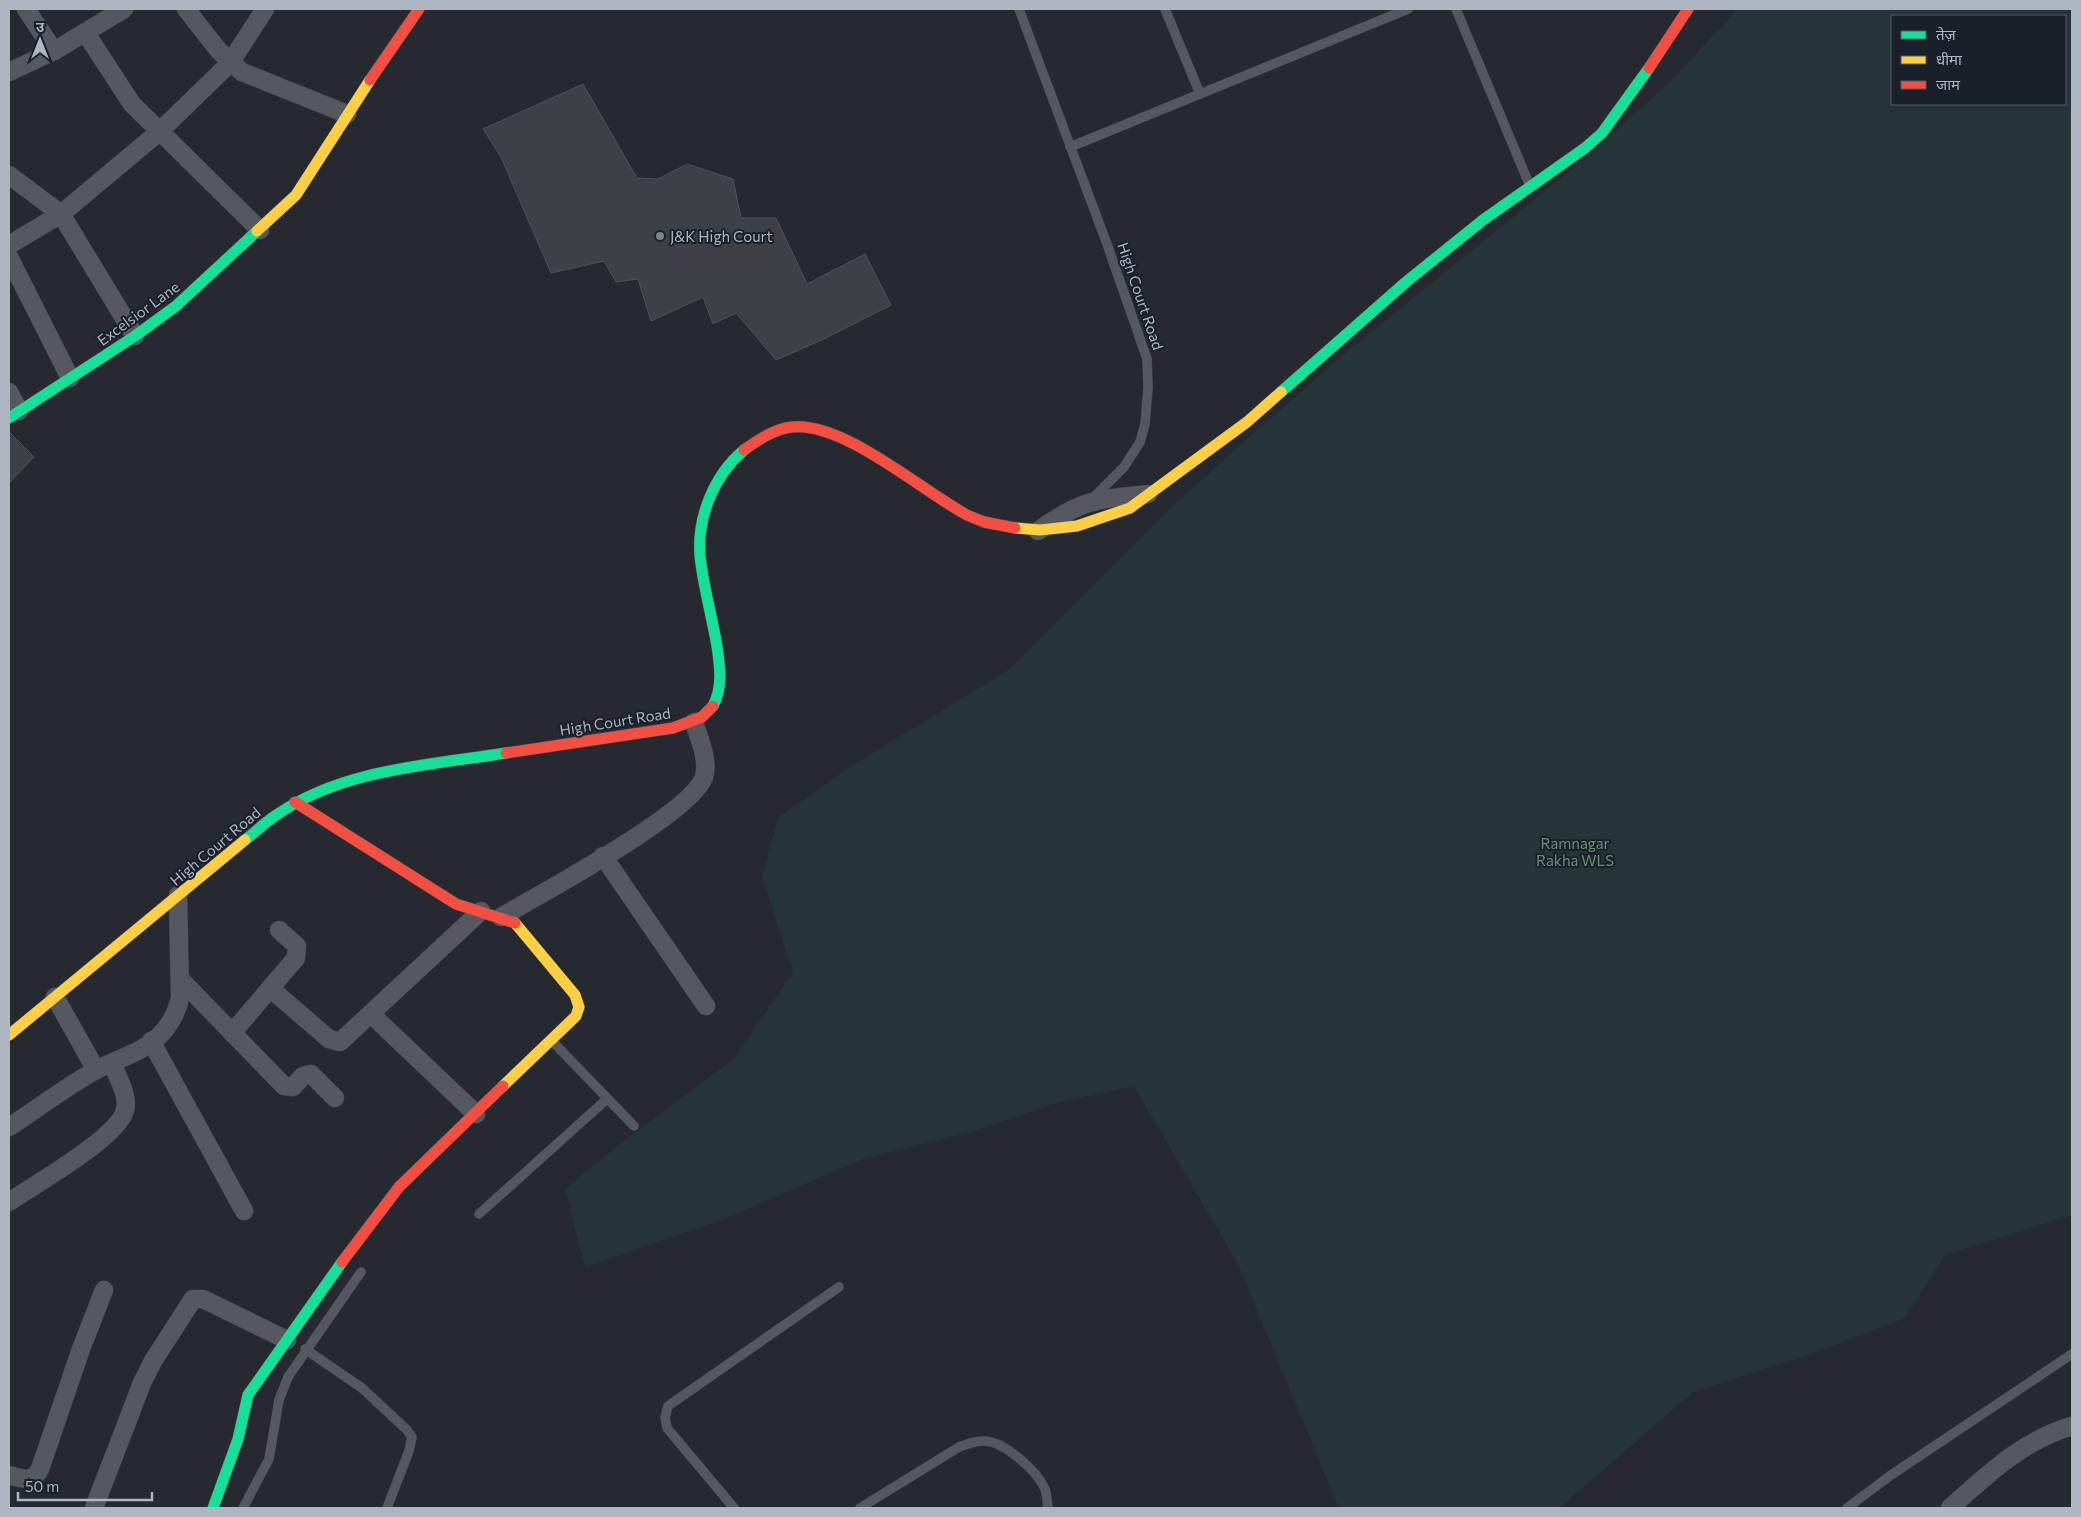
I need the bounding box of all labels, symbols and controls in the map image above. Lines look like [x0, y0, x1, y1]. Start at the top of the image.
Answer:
north arrow [15, 15, 65, 65]
legend [1891, 15, 2066, 105]
text: उ [36, 18, 45, 35]
text: तेज़ [1936, 25, 1957, 43]
text: धीमा [1936, 50, 1963, 68]
text: जाम [1936, 75, 1961, 93]
place label: J&K High Court [670, 227, 773, 245]
marker: J&K High Court [654, 230, 666, 242]
street label: High Court Road [1114, 240, 1168, 352]
street label: Excelsior Lane [93, 277, 183, 349]
street label: High Court Road [558, 703, 672, 739]
street label: High Court Road [166, 803, 264, 889]
park label: Ramnagar Rakha WLS [1536, 834, 1614, 869]
scale bar [18, 1470, 151, 1502]
text: 50 m [25, 1477, 59, 1495]

